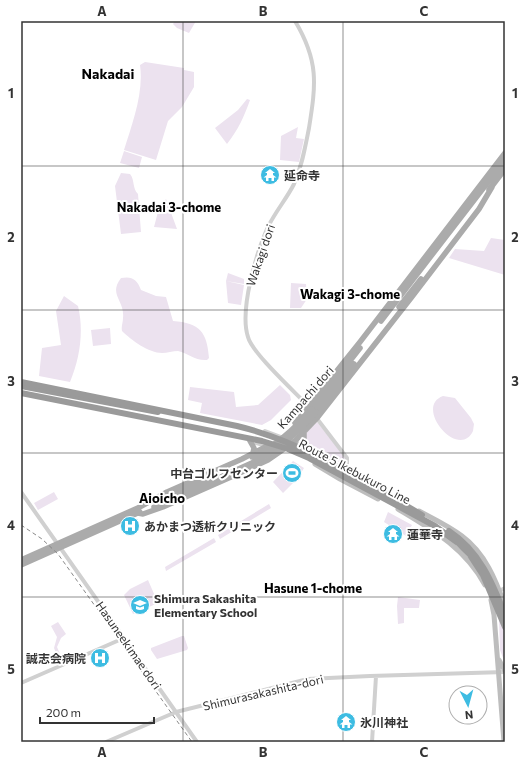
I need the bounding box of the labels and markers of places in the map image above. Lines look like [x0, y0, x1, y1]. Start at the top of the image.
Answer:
temple icon: 延命寺 [259, 164, 281, 186]
place label: 延命寺 [284, 168, 320, 182]
sports icon: 中台ゴルフセンター [281, 462, 303, 484]
place label: 中台ゴルフセンター [170, 466, 278, 480]
hospital icon: あかまつ透析クリニック [119, 515, 141, 537]
place label: あかまつ透析クリニック [144, 519, 276, 533]
temple icon: 蓮華寺 [382, 523, 404, 545]
place label: 蓮華寺 [407, 527, 443, 541]
place label: Shimura Sakashita Elementary School [154, 591, 257, 619]
school or university icon: Shimura Sakashita Elementary School [129, 594, 151, 616]
hospital icon: 誠志会病院 [89, 647, 111, 669]
place label: 誠志会病院 [26, 651, 86, 665]
temple icon: 氷川神社 [335, 711, 357, 733]
place label: 氷川神社 [360, 715, 408, 729]

